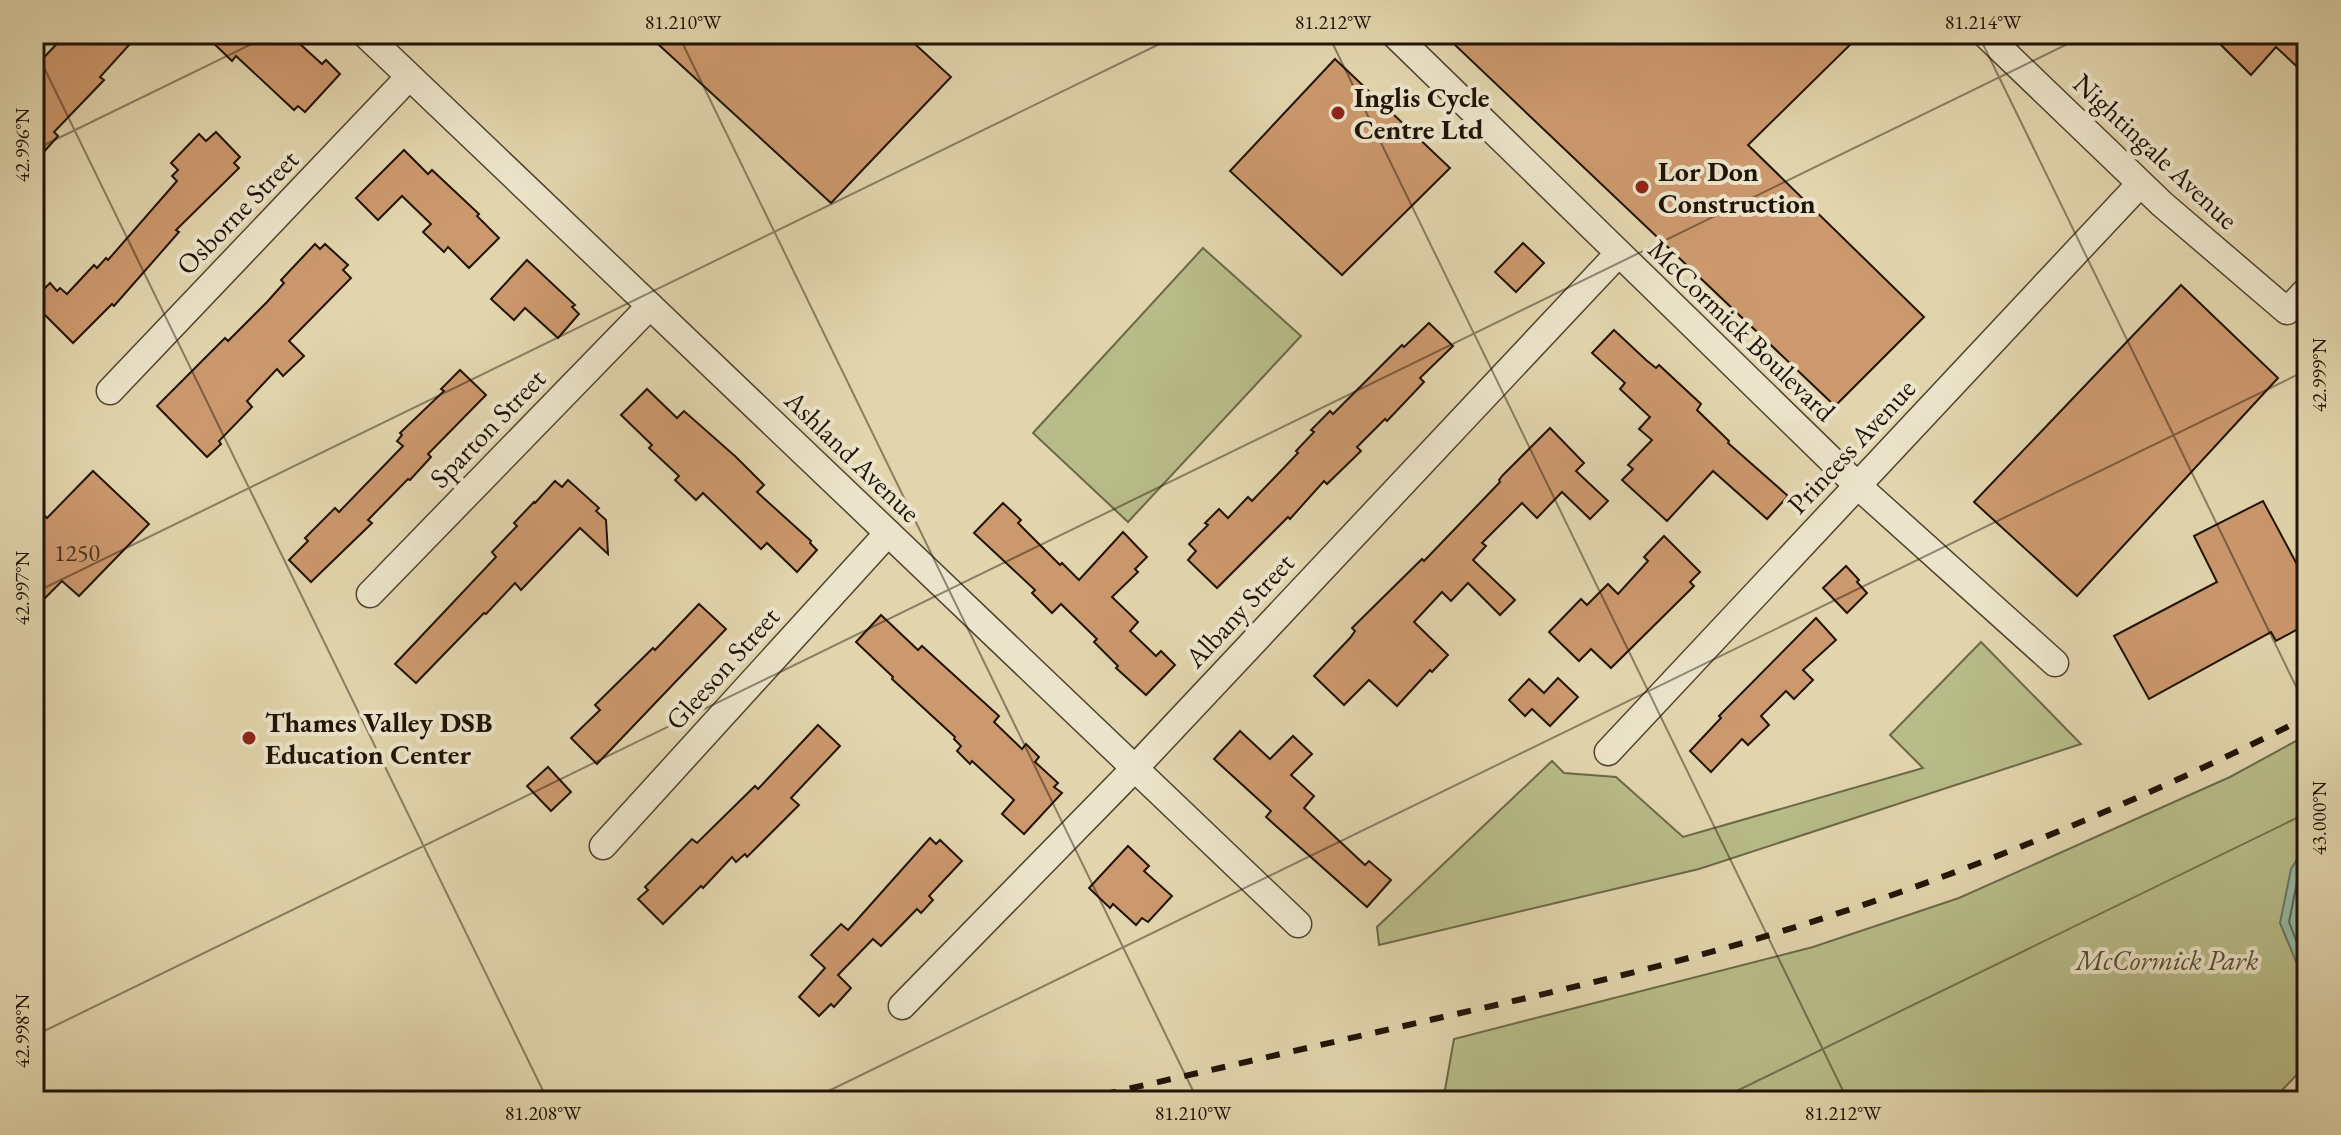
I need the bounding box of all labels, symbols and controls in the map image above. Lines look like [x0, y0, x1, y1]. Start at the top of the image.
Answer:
text: 81.210°W [645, 9, 722, 35]
text: 81.212°W [1295, 9, 1372, 35]
text: 81.214°W [1945, 9, 2022, 35]
street label: Nightingale Avenue [2066, 65, 2246, 237]
place label: Inglis Cycle Centre Ltd [1354, 79, 1490, 147]
marker: Inglis Cycle Centre Ltd [1329, 104, 1347, 122]
text: 42.996°N [9, 108, 35, 182]
street label: Osborne Street [168, 141, 306, 282]
place label: Lor Don Construction [1658, 153, 1816, 221]
marker: Lor Don Construction [1633, 178, 1651, 196]
street label: McCormick Boulevard [1641, 231, 1844, 429]
text: 42.999°N [2306, 338, 2332, 412]
street label: Sparton Street [421, 361, 553, 495]
street label: Princess Avenue [1779, 371, 1923, 521]
street label: Ashland Avenue [777, 381, 929, 530]
house number: 1250 [54, 537, 100, 568]
street label: Albany Street [1176, 545, 1301, 676]
text: 42.997°N [9, 551, 35, 625]
street label: Gleeson Street [657, 599, 787, 737]
place label: Thames Valley DSB Education Center [265, 704, 492, 772]
marker: Thames Valley DSB Education Center [240, 729, 258, 747]
text: 43.000°N [2306, 781, 2332, 855]
park label: McCormick Park [2074, 942, 2259, 978]
text: 42.998°N [9, 994, 35, 1068]
text: 81.208°W [505, 1100, 582, 1126]
text: 81.210°W [1155, 1100, 1232, 1126]
text: 81.212°W [1805, 1100, 1882, 1126]

